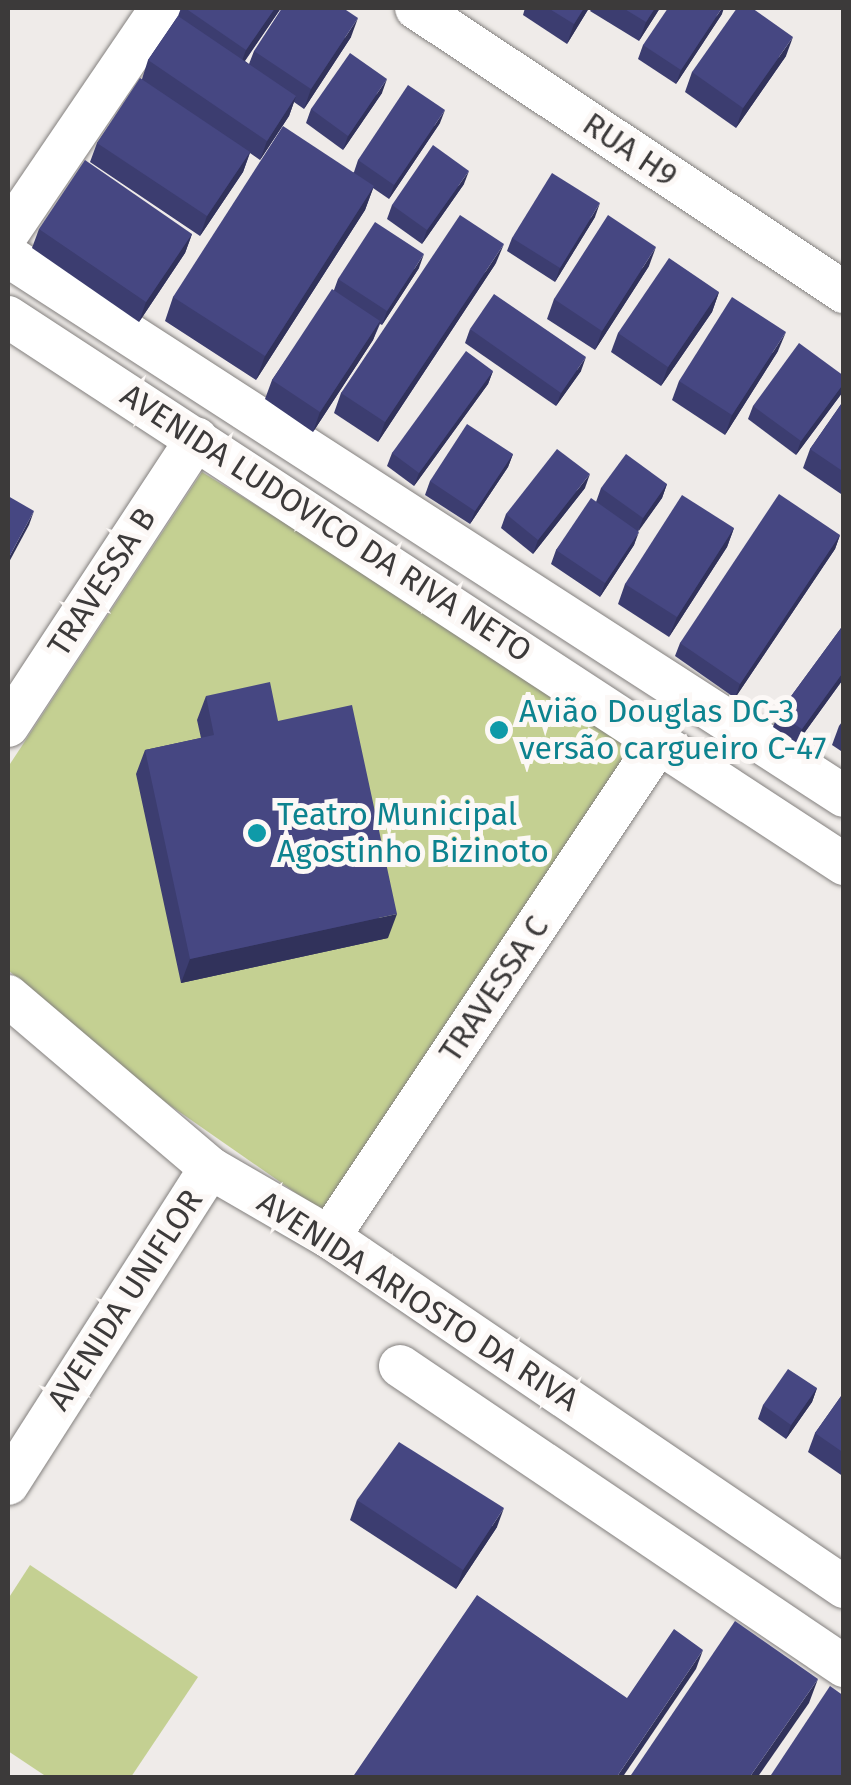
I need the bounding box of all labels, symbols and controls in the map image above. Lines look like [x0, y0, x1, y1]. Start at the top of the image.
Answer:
street label: RUA H9 [576, 105, 684, 195]
street label: AVENIDA LUDOVICO DA RIVA NETO [113, 376, 539, 670]
street label: TRAVESSA B [40, 501, 164, 663]
place label: Avião Douglas DC-3 versão cargueiro C-47 [519, 693, 826, 768]
marker: Avião Douglas DC-3 versão cargueiro C-47 [488, 719, 510, 741]
place label: Teatro Municipal Agostinho Bizinoto [277, 796, 549, 871]
marker: Teatro Municipal Agostinho Bizinoto [246, 822, 268, 844]
street label: TRAVESSA C [431, 909, 557, 1069]
street label: AVENIDA UNIFLOR [39, 1182, 211, 1418]
street label: AVENIDA ARIOSTO DA RIVA [250, 1183, 586, 1419]

